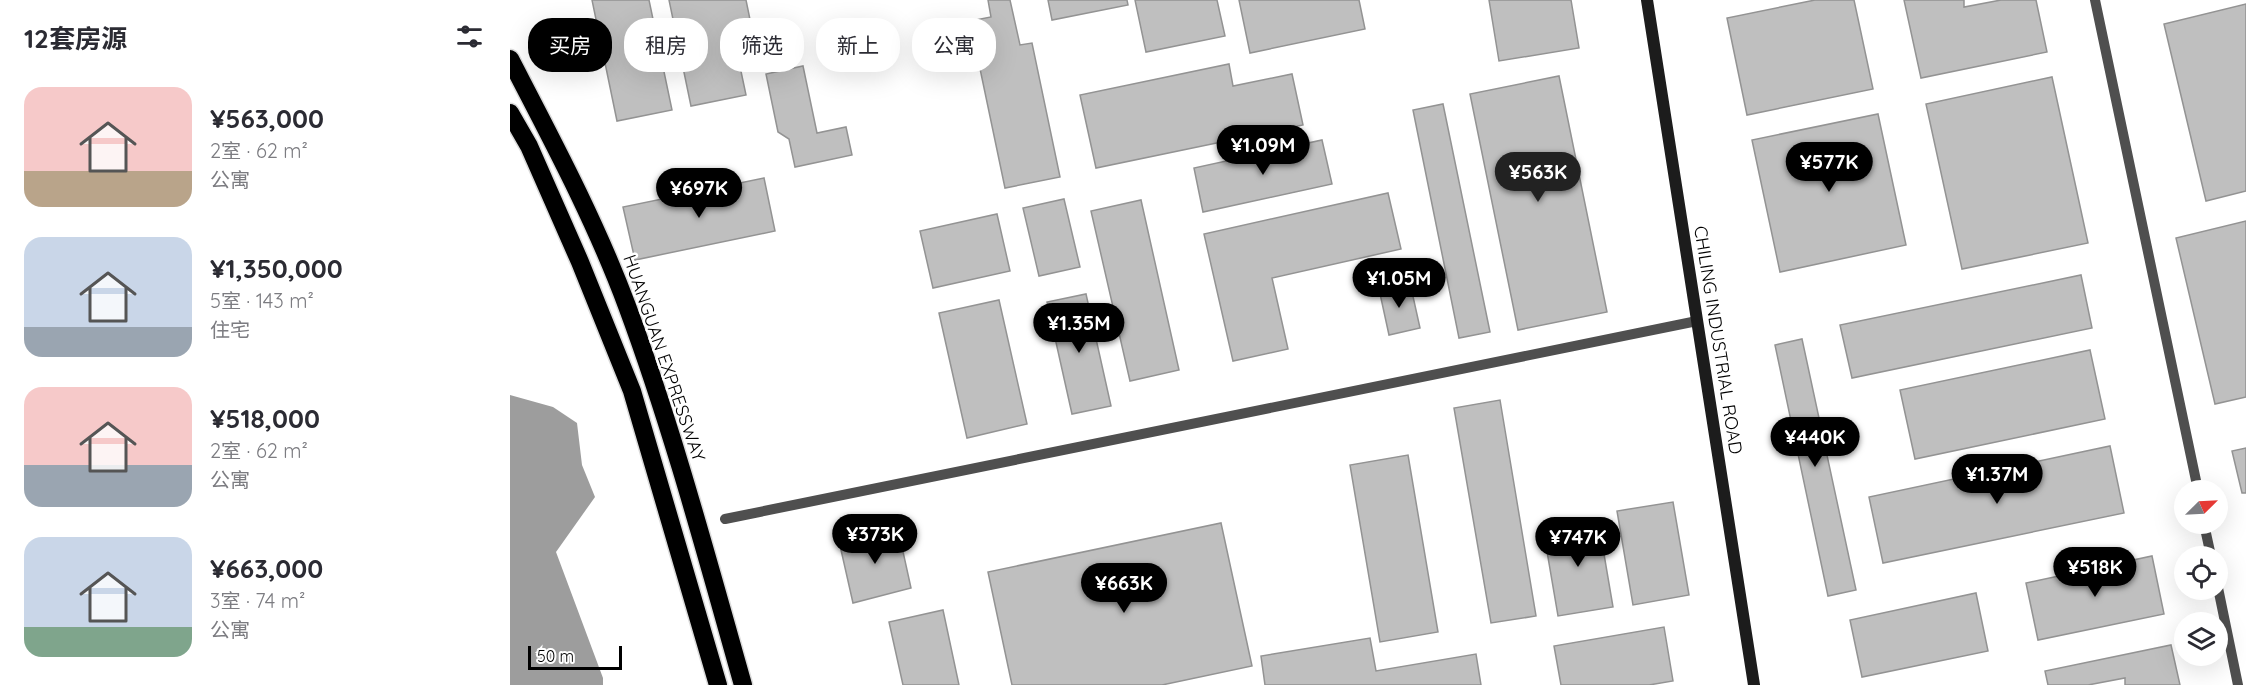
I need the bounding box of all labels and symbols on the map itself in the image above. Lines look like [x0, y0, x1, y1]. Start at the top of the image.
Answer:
pin: ¥1.09M [1214, 125, 1312, 176]
pin: ¥577K [1787, 142, 1871, 193]
pin: ¥563K [1496, 152, 1580, 203]
pin: ¥697K [657, 168, 741, 219]
street label: CHILING INDUSTRIAL ROAD [1689, 224, 1748, 456]
street label: HUANGUAN EXPRESSWAY [618, 251, 711, 464]
pin: ¥1.05M [1350, 258, 1448, 309]
pin: ¥1.35M [1030, 303, 1128, 354]
pin: ¥440K [1773, 417, 1857, 468]
pin: ¥1.37M [1948, 454, 2046, 505]
north arrow [2174, 480, 2228, 534]
pin: ¥373K [833, 514, 917, 565]
pin: ¥747K [1536, 517, 1620, 568]
pin: ¥518K [2053, 547, 2137, 598]
pin: ¥663K [1082, 563, 1166, 614]
scale bar [528, 643, 622, 670]

